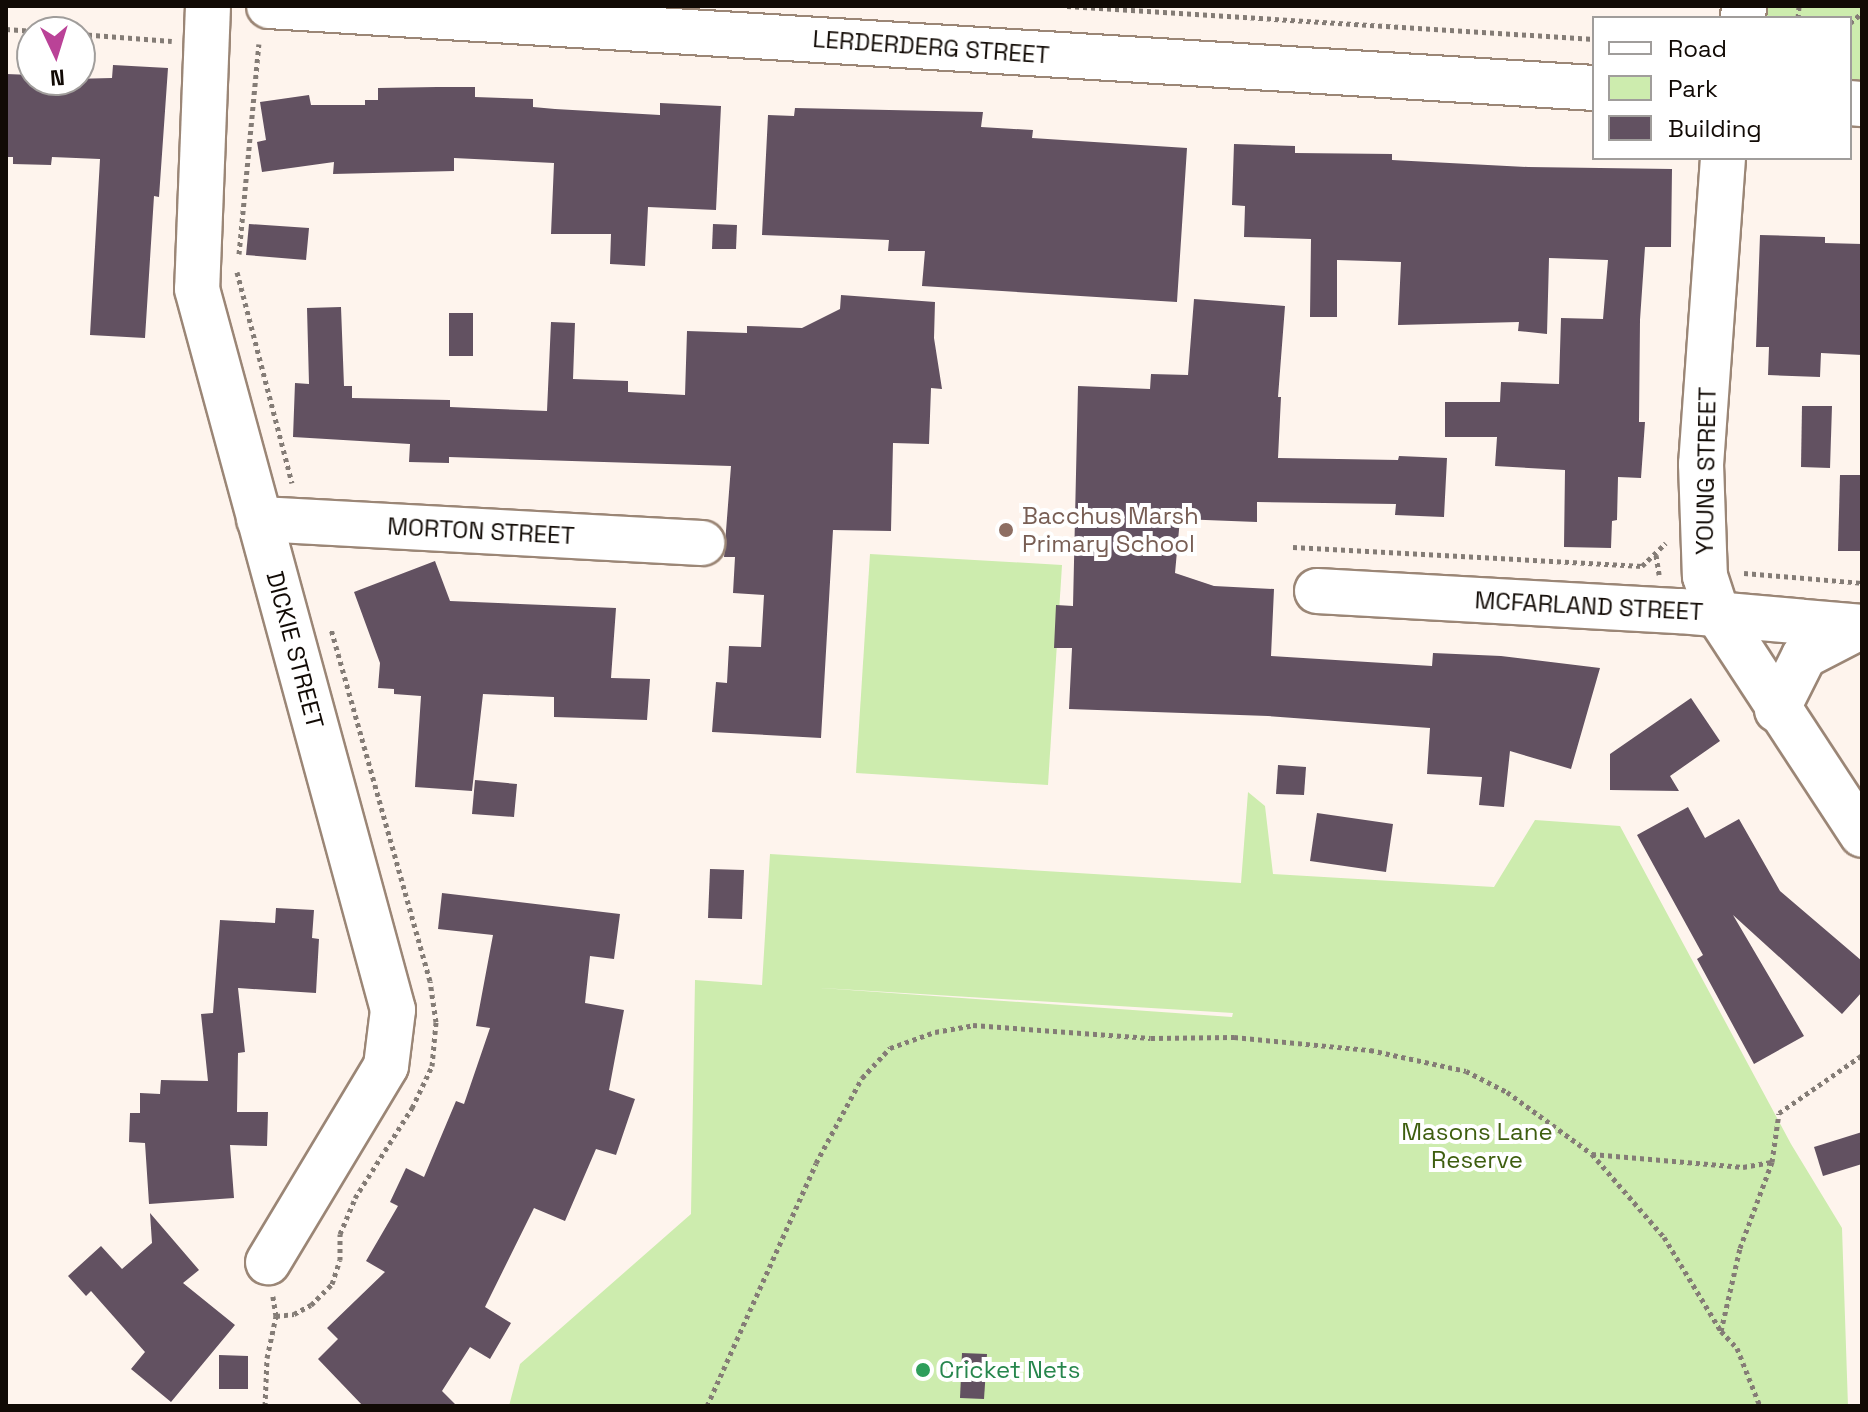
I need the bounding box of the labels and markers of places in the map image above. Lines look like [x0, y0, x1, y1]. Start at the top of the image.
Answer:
place label: Bacchus Marsh Primary School [1022, 502, 1199, 558]
marker: Bacchus Marsh Primary School [997, 521, 1015, 539]
place label: Cricket Nets [939, 1356, 1080, 1384]
marker: Cricket Nets [914, 1361, 932, 1379]

